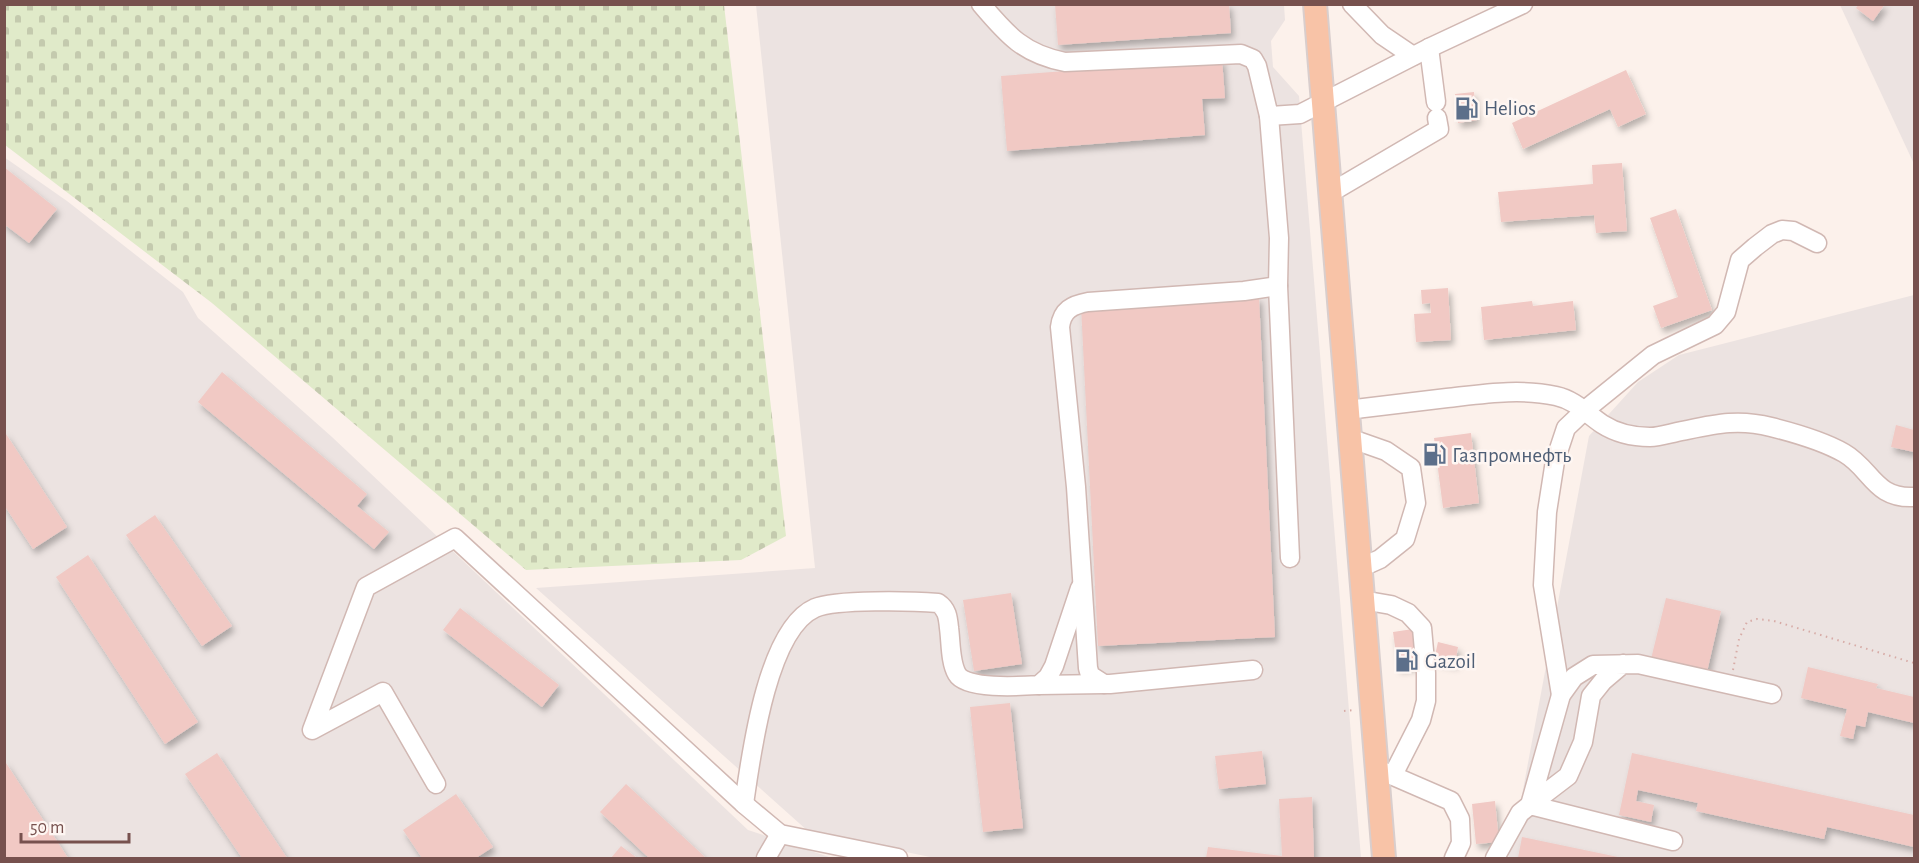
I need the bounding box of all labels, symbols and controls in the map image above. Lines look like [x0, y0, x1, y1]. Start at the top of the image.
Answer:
fuel station icon: Helios [1453, 95, 1479, 121]
place label: Helios [1484, 98, 1536, 119]
fuel station icon: Газпромнефть [1421, 442, 1447, 468]
place label: Газпромнефть [1452, 445, 1571, 466]
fuel station icon: Gazoil [1394, 648, 1420, 674]
place label: Gazoil [1425, 651, 1476, 672]
scale bar [21, 806, 129, 844]
text: 50 m [30, 819, 64, 837]

